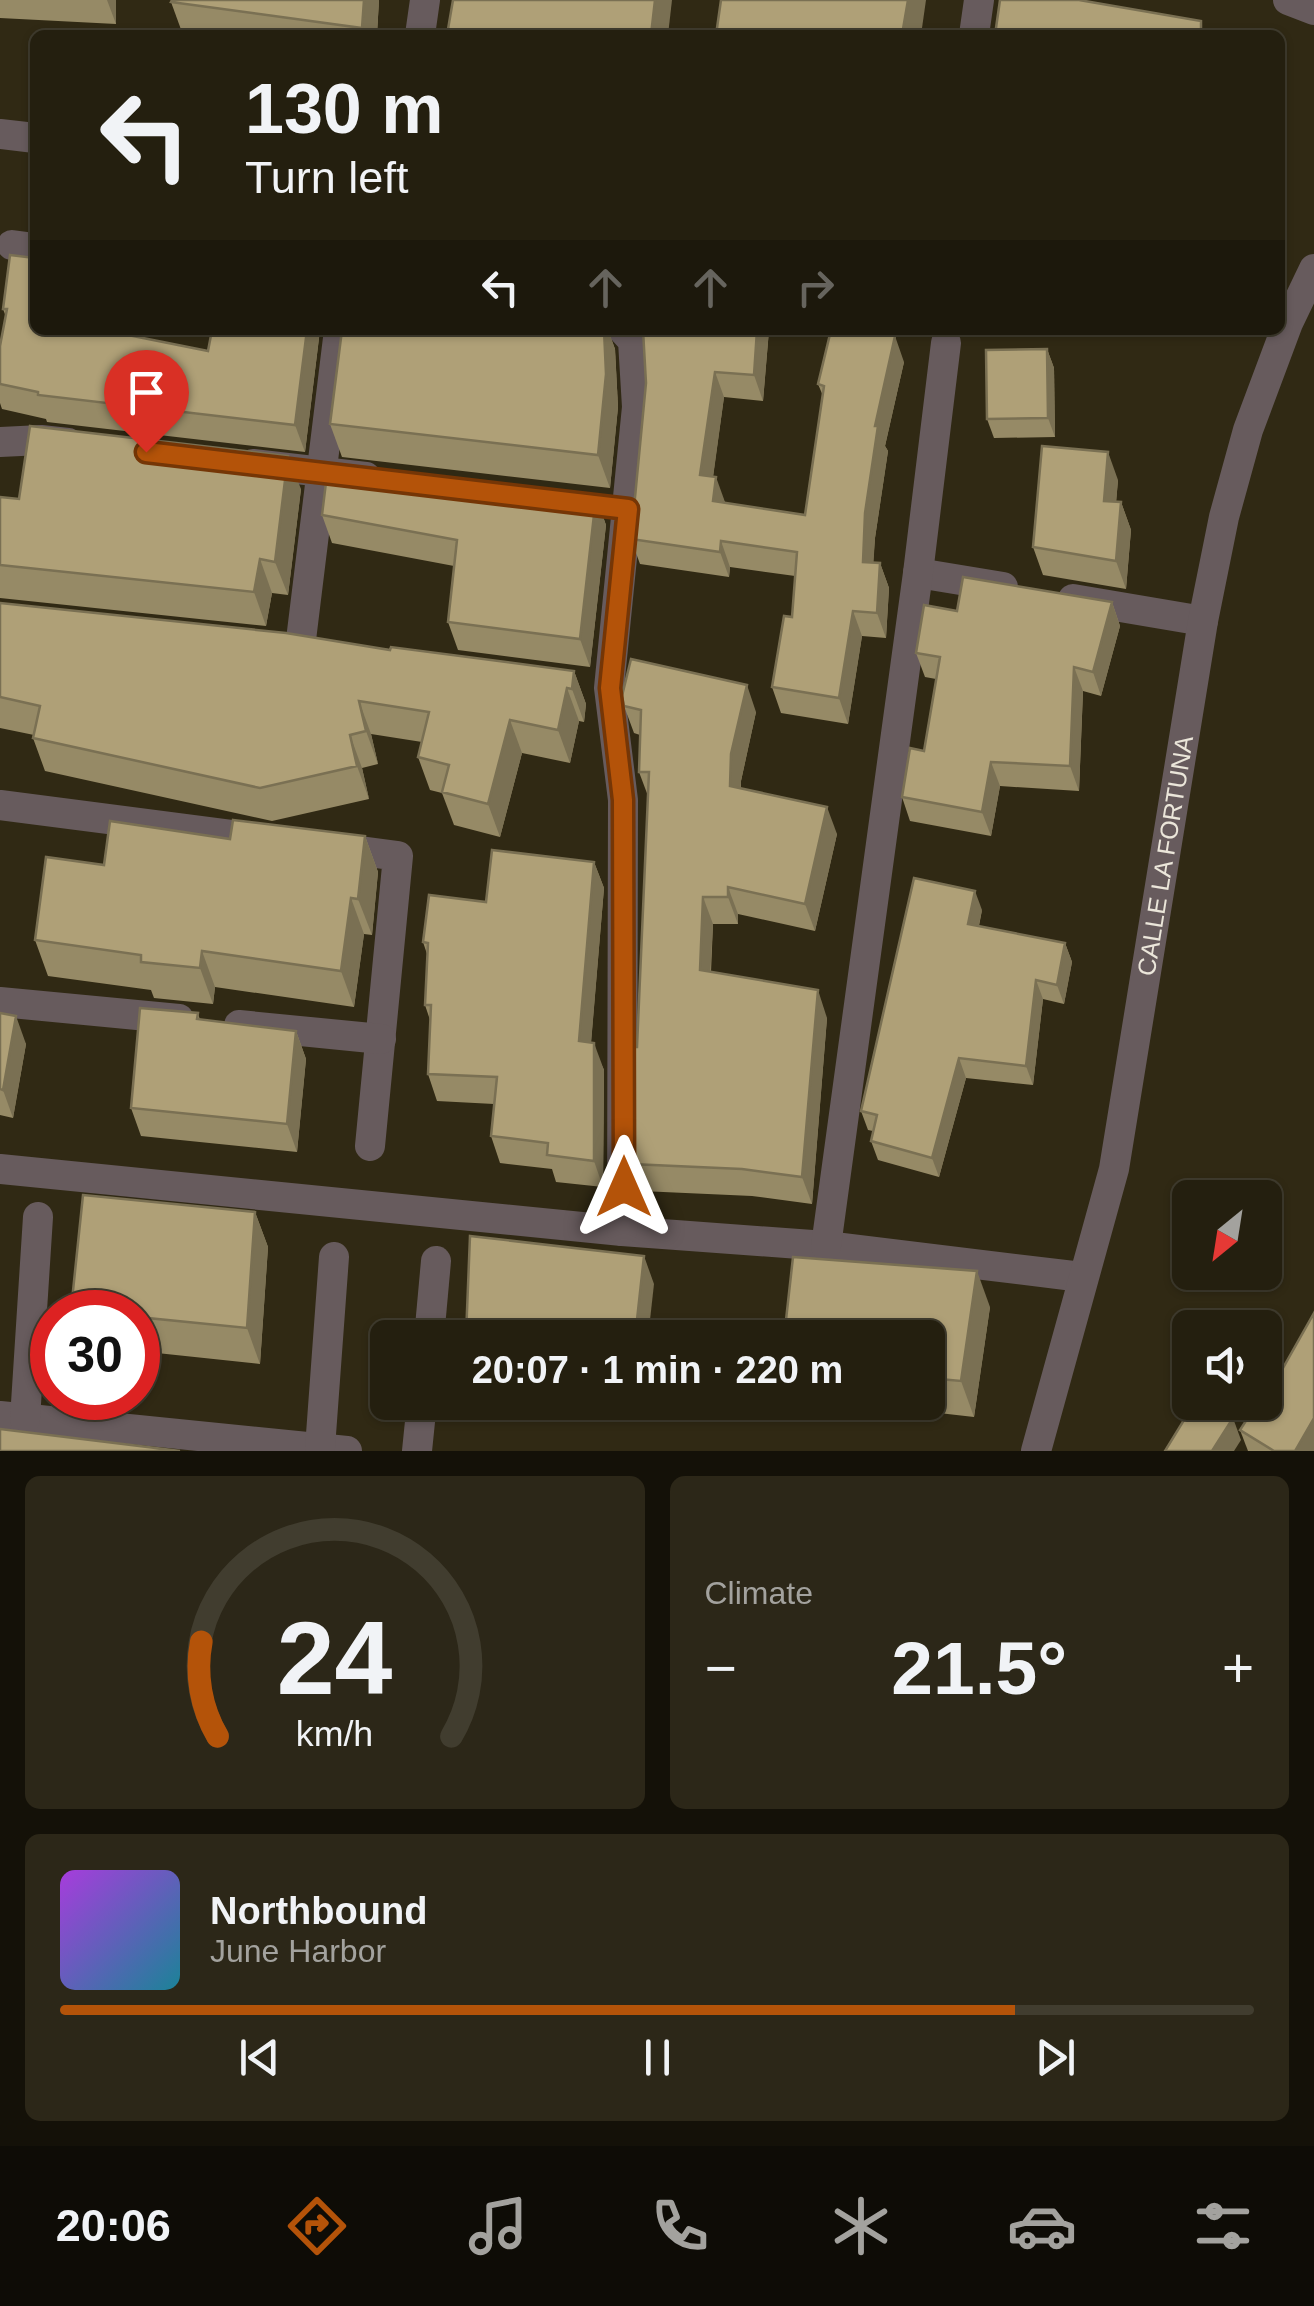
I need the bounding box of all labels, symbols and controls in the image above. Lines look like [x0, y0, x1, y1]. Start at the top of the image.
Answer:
icon: left [80, 70, 210, 200]
text: 130 m [245, 70, 443, 148]
text: Turn left [245, 152, 408, 203]
icon: left [473, 260, 528, 315]
icon: ahead [578, 260, 633, 315]
icon: ahead [683, 260, 738, 315]
icon: right [788, 260, 843, 315]
pin [104, 350, 189, 453]
icon: arrive [119, 365, 174, 420]
street label: CALLE LA FORTUNA [1132, 733, 1198, 978]
position arrow [572, 1135, 676, 1239]
north arrow [1172, 1180, 1282, 1290]
map controls [1172, 1180, 1282, 1420]
speed limit sign: 30 [30, 1290, 160, 1420]
button: sound [1172, 1310, 1282, 1420]
text: 20:07 · 1 min · 220 m [472, 1349, 843, 1391]
text: Climate [705, 1575, 813, 1611]
text: 24 [277, 1600, 393, 1716]
text: 21.5° [891, 1626, 1067, 1710]
text: − [705, 1637, 737, 1699]
text: + [1222, 1637, 1254, 1699]
text: km/h [296, 1714, 373, 1754]
text: Northbound [210, 1890, 427, 1932]
text: June Harbor [210, 1933, 386, 1969]
icon: previous [232, 2030, 287, 2085]
icon: pause [630, 2030, 685, 2085]
icon: next [1028, 2030, 1083, 2085]
icon: directions [282, 2191, 352, 2261]
icon: music [463, 2191, 533, 2261]
icon: phone [645, 2191, 715, 2261]
icon: climate [826, 2191, 896, 2261]
icon: car [1007, 2191, 1077, 2261]
icon: filters [1188, 2191, 1258, 2261]
text: 20:06 [56, 2200, 171, 2251]

